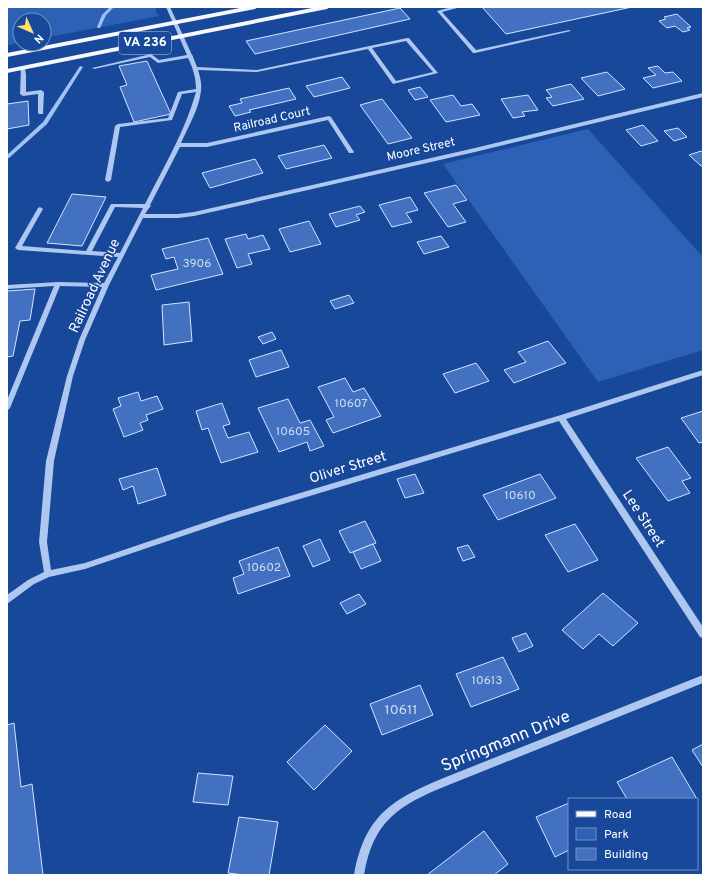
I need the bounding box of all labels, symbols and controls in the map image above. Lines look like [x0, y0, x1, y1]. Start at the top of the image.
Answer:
north arrow [12, 12, 52, 52]
text: N [31, 31, 46, 46]
road number: VA 236 [119, 32, 171, 54]
street label: Railroad Court [232, 103, 312, 137]
street label: Moore Street [385, 134, 457, 166]
street label: Railroad Avenue [66, 236, 124, 336]
house number: 3906 [183, 256, 211, 272]
house number: 10607 [335, 396, 367, 412]
house number: 10605 [276, 424, 310, 440]
street label: Oliver Street [308, 448, 388, 488]
street label: Lee Street [618, 487, 668, 551]
house number: 10610 [504, 488, 536, 504]
house number: 10602 [247, 560, 281, 576]
house number: 10613 [471, 673, 503, 689]
house number: 10611 [384, 702, 418, 719]
street label: Springmann Drive [438, 706, 574, 778]
legend [568, 798, 698, 870]
text: Road [604, 807, 632, 823]
text: Park [604, 827, 629, 843]
text: Building [604, 847, 648, 863]

